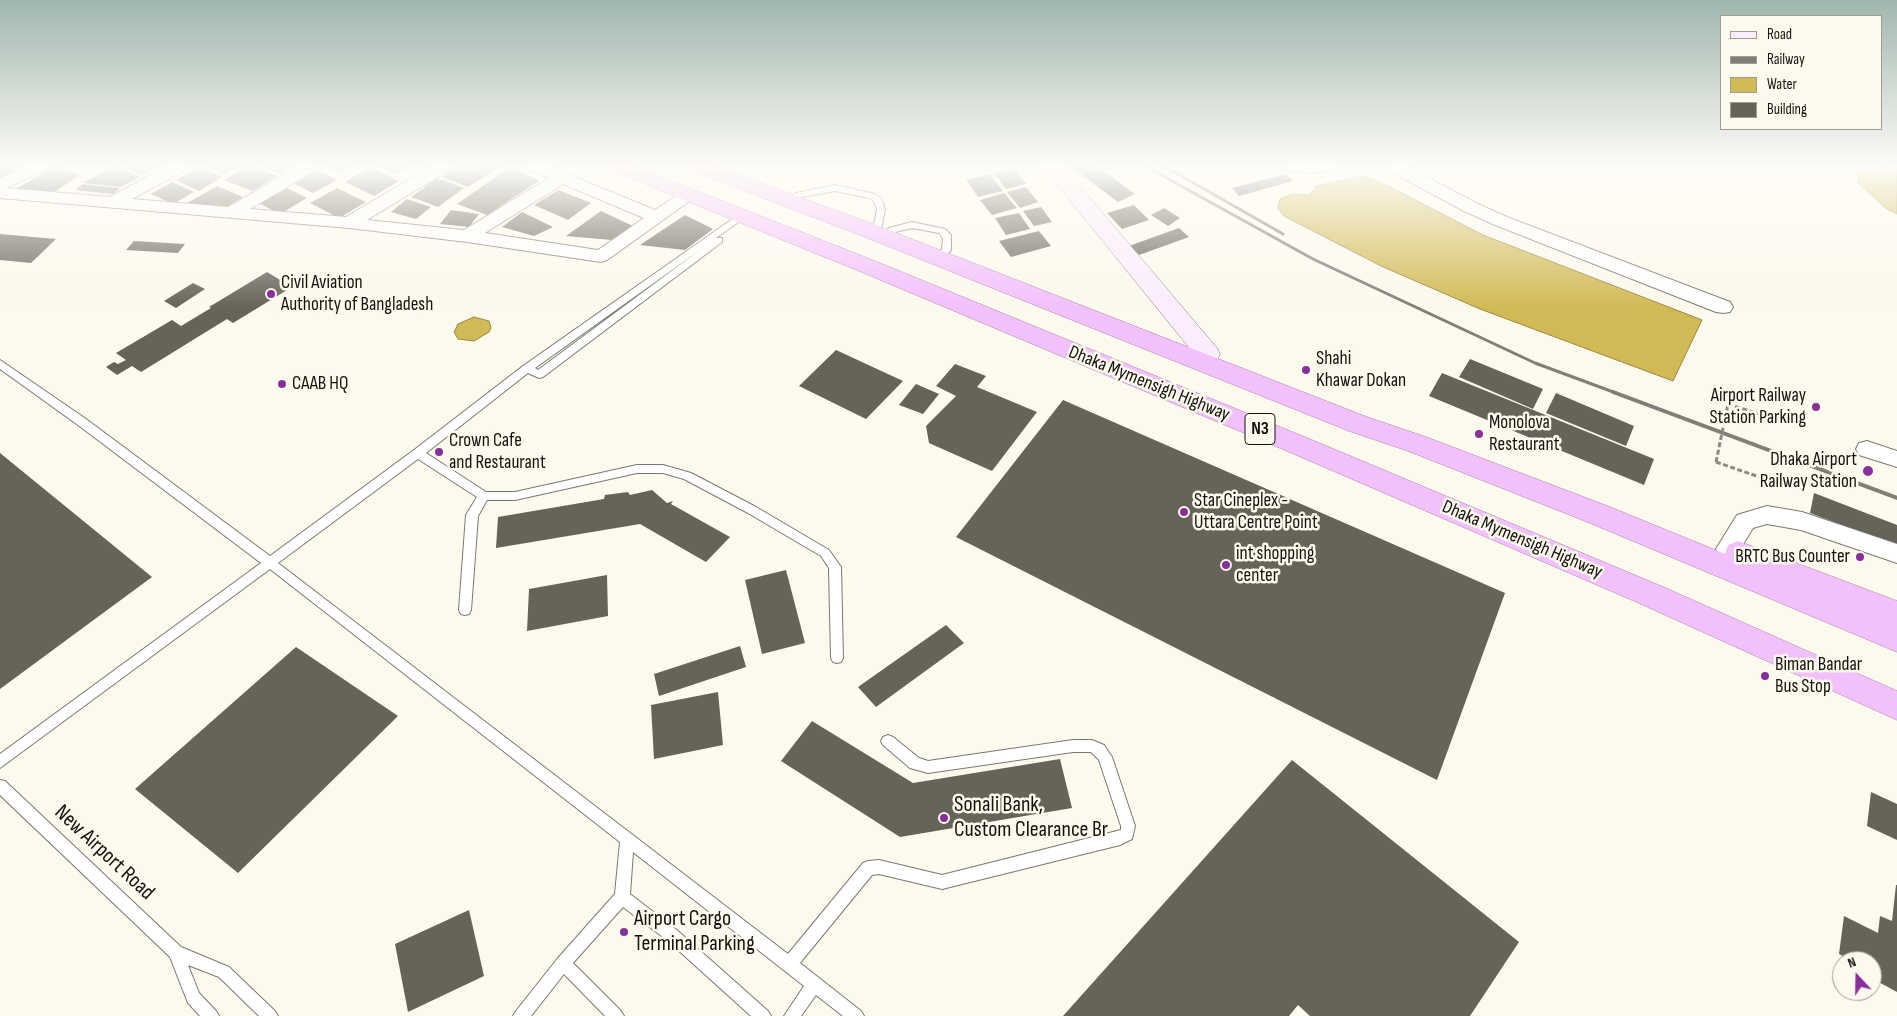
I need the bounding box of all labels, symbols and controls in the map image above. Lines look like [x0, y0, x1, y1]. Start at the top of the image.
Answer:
legend [1720, 15, 1882, 130]
text: Road [1767, 25, 1792, 44]
text: Railway [1767, 50, 1805, 69]
text: Water [1767, 75, 1797, 94]
text: Building [1767, 100, 1807, 119]
place label: Civil Aviation Authority of Bangladesh [281, 272, 433, 316]
marker: Civil Aviation Authority of Bangladesh [265, 288, 277, 300]
street label: Dhaka Mymensigh Highway [1065, 341, 1233, 427]
place label: Shahi Khawar Dokan [1316, 348, 1406, 392]
marker: Shahi Khawar Dokan [1300, 364, 1312, 376]
place label: CAAB HQ [292, 373, 348, 395]
marker: CAAB HQ [276, 378, 288, 390]
place label: Airport Railway Station Parking [1709, 385, 1806, 429]
marker: Airport Railway Station Parking [1810, 401, 1822, 413]
place label: Monolova Restaurant [1489, 412, 1559, 456]
road number: N3 [1245, 414, 1275, 444]
marker: Monolova Restaurant [1473, 428, 1485, 440]
place label: Crown Cafe and Restaurant [449, 430, 546, 474]
marker: Crown Cafe and Restaurant [433, 446, 445, 458]
place label: Dhaka Airport Railway Station [1760, 449, 1857, 493]
marker: Dhaka Airport Railway Station [1861, 464, 1875, 478]
place label: Star Cineplex - Uttara Centre Point [1194, 490, 1318, 534]
street label: Dhaka Mymensigh Highway [1438, 496, 1606, 584]
marker: Star Cineplex - Uttara Centre Point [1178, 506, 1190, 518]
place label: int shopping center [1236, 543, 1314, 587]
place label: BRTC Bus Counter [1735, 546, 1850, 568]
marker: BRTC Bus Counter [1854, 551, 1866, 563]
marker: int shopping center [1220, 559, 1232, 571]
place label: Biman Bandar Bus Stop [1775, 654, 1862, 698]
marker: Biman Bandar Bus Stop [1759, 670, 1771, 682]
place label: Sonali Bank, Custom Clearance Br [954, 792, 1108, 844]
street label: New Airport Road [48, 800, 160, 906]
marker: Sonali Bank, Custom Clearance Br [938, 812, 950, 824]
place label: Airport Cargo Terminal Parking [634, 906, 755, 958]
marker: Airport Cargo Terminal Parking [618, 926, 630, 938]
north arrow [1832, 951, 1882, 1001]
text: N [1845, 953, 1858, 972]

